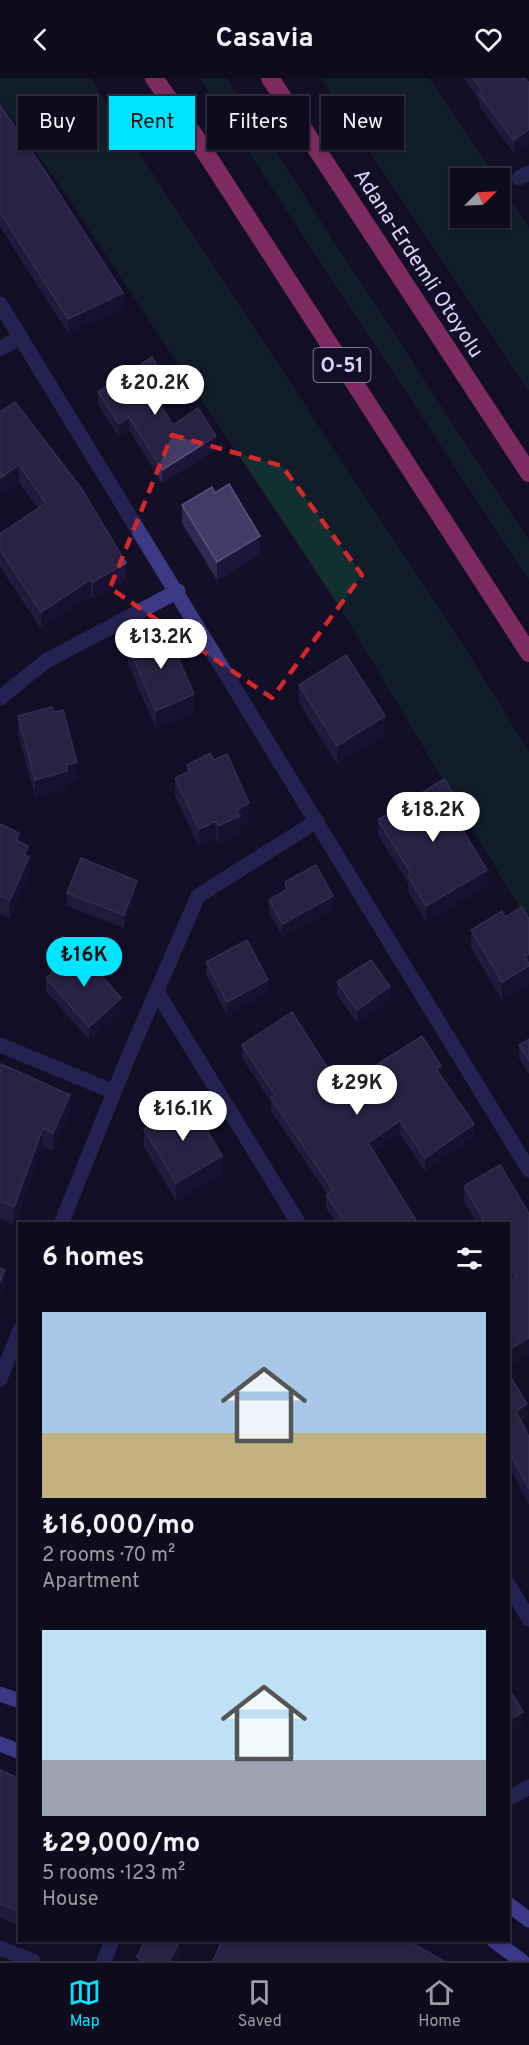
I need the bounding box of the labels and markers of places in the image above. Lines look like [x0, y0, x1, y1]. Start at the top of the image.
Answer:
pin: ₺20.2K [106, 365, 204, 416]
pin: ₺13.2K [112, 619, 210, 670]
pin: ₺18.2K [384, 792, 482, 843]
pin: ₺16K [48, 937, 120, 988]
pin: ₺29K [321, 1065, 393, 1116]
pin: ₺16.1K [134, 1091, 232, 1142]

